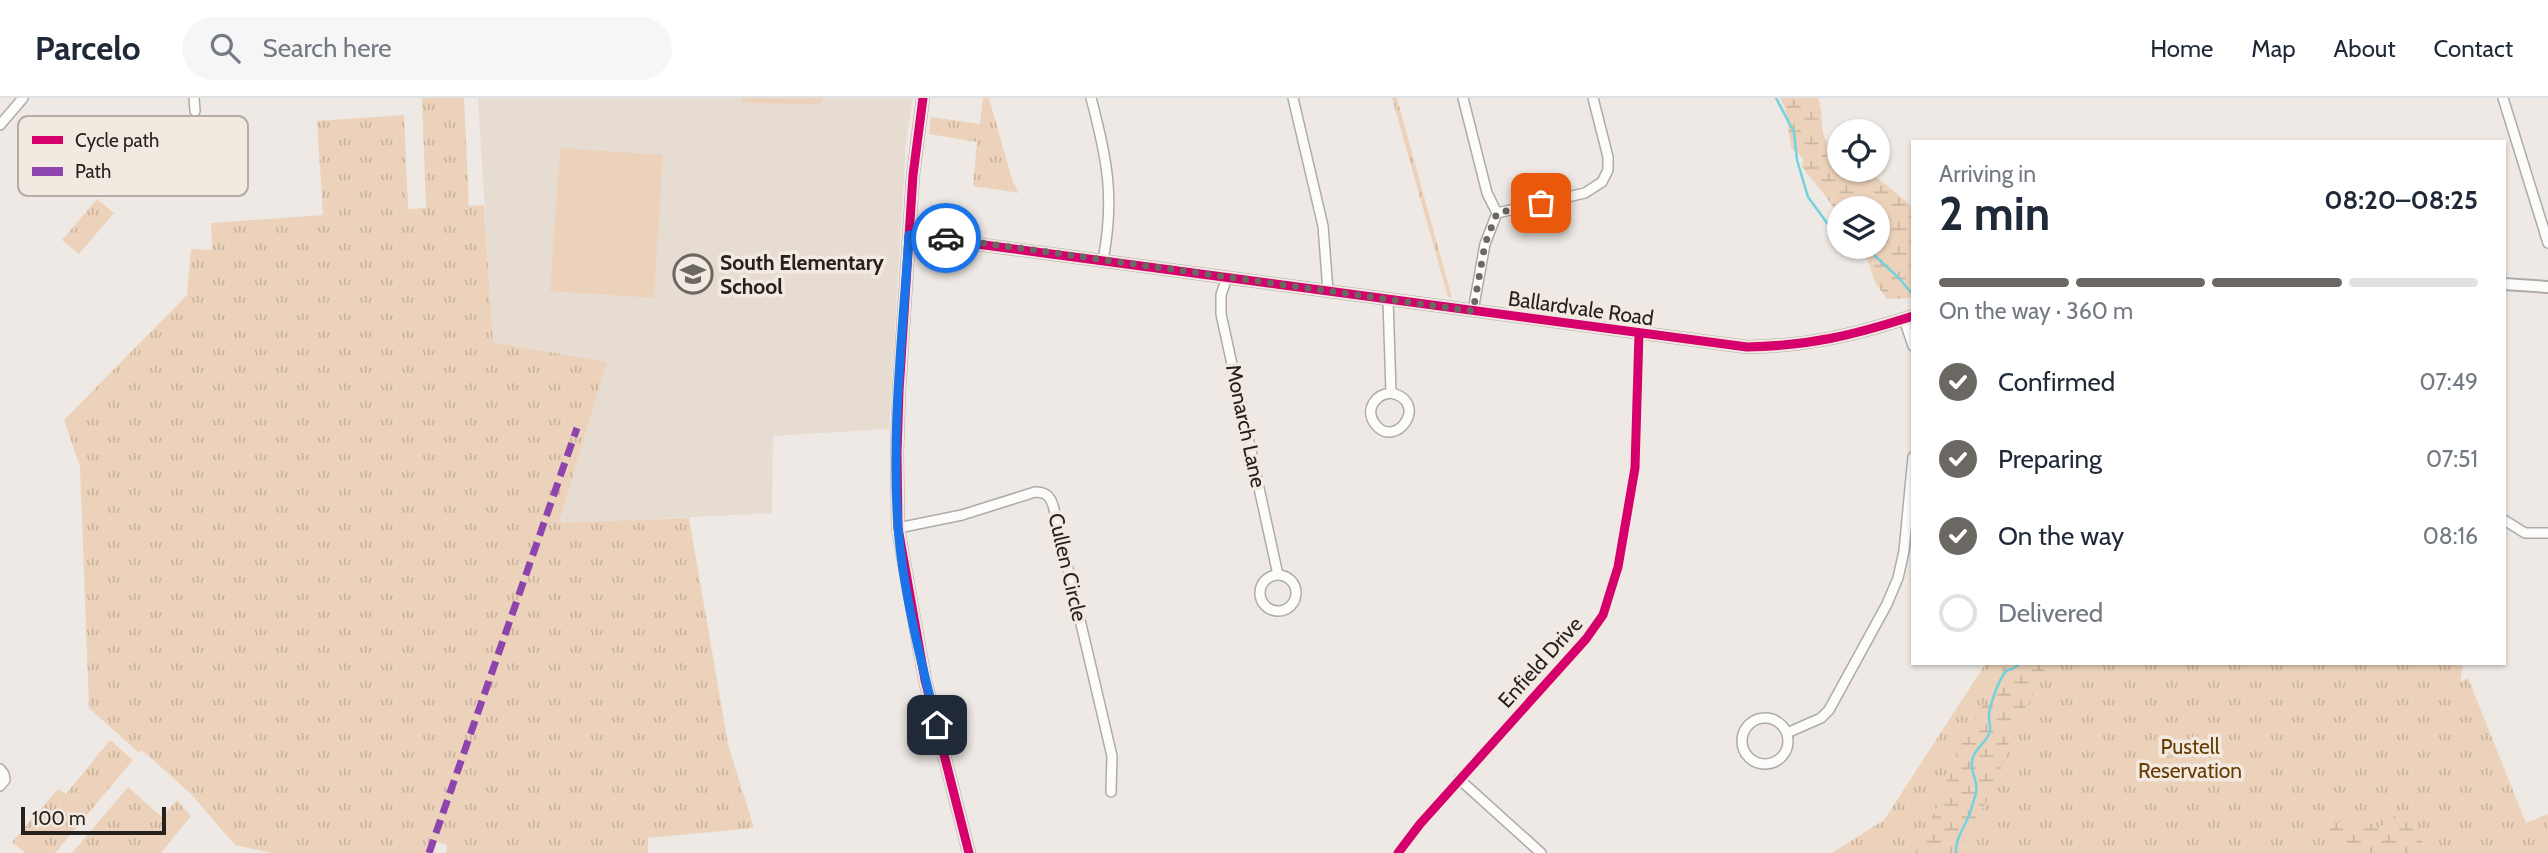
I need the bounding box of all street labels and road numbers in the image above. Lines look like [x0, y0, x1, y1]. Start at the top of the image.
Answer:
street label: Ballardvale Road [1507, 285, 1655, 331]
street label: Monarch Lane [1221, 362, 1271, 490]
street label: Cullen Circle [1043, 511, 1093, 624]
street label: Enfield Drive [1493, 611, 1587, 713]

